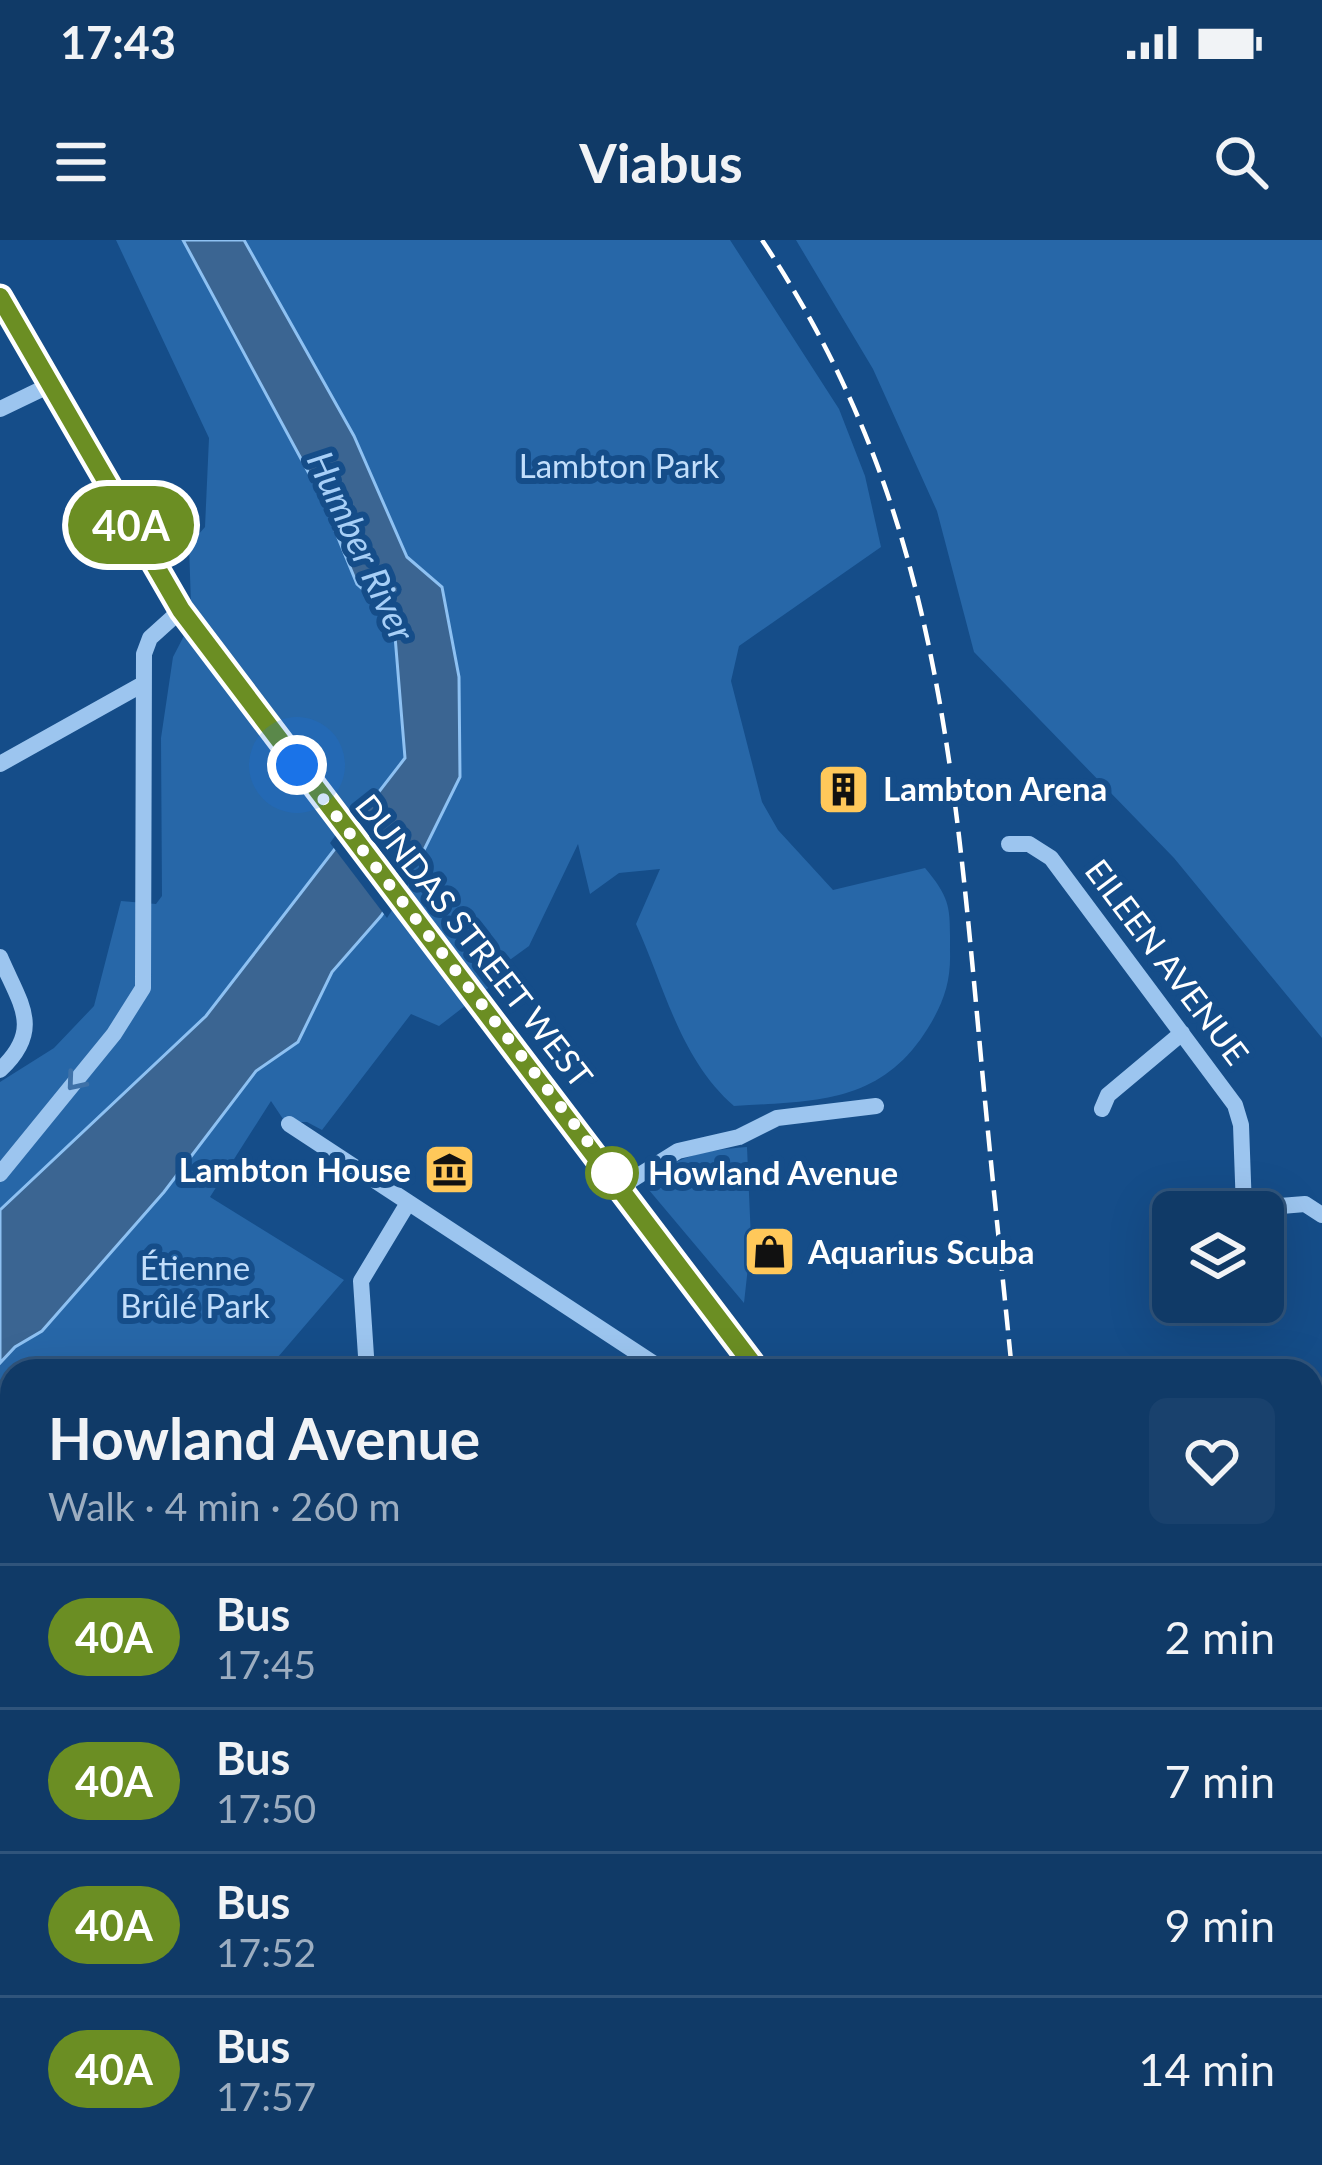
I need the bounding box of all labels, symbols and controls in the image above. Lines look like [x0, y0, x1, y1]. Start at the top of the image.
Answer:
text: 17:43 [60, 15, 176, 69]
icon: menu [48, 129, 114, 195]
icon: search [1208, 129, 1274, 195]
text: Viabus [579, 130, 743, 195]
water label: Humber River [299, 444, 425, 648]
park label: Lambton Park [519, 445, 720, 485]
line badge: 40A [62, 486, 200, 564]
text: 40A [92, 500, 170, 550]
your location [267, 735, 327, 795]
building icon: Lambton Arena [816, 761, 872, 817]
place label: Lambton Arena [883, 768, 1107, 808]
street label: DUNDAS STREET WEST [348, 786, 602, 1095]
street label: EILEEN AVENUE [1078, 851, 1258, 1072]
one-way arrow [68, 1068, 89, 1090]
museum icon: Lambton House [422, 1142, 478, 1198]
marker: Howland Avenue [587, 1148, 637, 1198]
place label: Lambton House [179, 1149, 411, 1189]
place label: Howland Avenue [648, 1152, 898, 1192]
map controls [1152, 1191, 1284, 1323]
button: layers [1152, 1191, 1284, 1323]
shop icon: Aquarius Scuba [741, 1224, 797, 1280]
place label: Aquarius Scuba [807, 1231, 1035, 1271]
park label: Étienne Brûlé Park [120, 1247, 270, 1325]
button: heart [1149, 1398, 1275, 1524]
text: Howland Avenue [48, 1404, 480, 1472]
text: Walk · 4 min · 260 m [48, 1483, 401, 1529]
text: Bus [216, 1587, 290, 1641]
text: 2 min [1164, 1610, 1275, 1664]
text: 40A [75, 1612, 153, 1662]
text: 17:45 [216, 1641, 316, 1687]
text: Bus [216, 1731, 290, 1785]
text: 7 min [1164, 1754, 1275, 1808]
text: 40A [75, 1756, 153, 1806]
text: 17:50 [216, 1785, 316, 1831]
text: Bus [216, 1875, 290, 1929]
text: 9 min [1164, 1898, 1275, 1952]
text: 40A [75, 1900, 153, 1950]
text: 17:52 [216, 1929, 316, 1975]
text: Bus [216, 2019, 290, 2073]
text: 14 min [1138, 2042, 1275, 2096]
text: 40A [75, 2044, 153, 2094]
text: 17:57 [216, 2073, 316, 2119]

